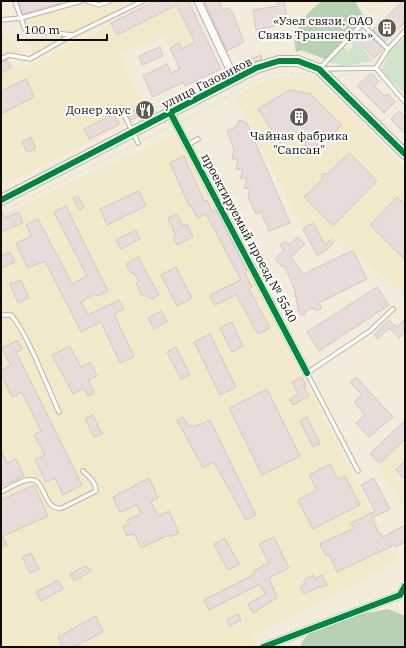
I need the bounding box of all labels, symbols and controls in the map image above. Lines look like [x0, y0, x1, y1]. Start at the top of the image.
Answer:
place label: «Узел связи, ОАО Связь Транснефть» [258, 13, 373, 42]
scale bar [18, 16, 107, 42]
building icon: «Узел связи, ОАО Связь Транснефть» [376, 17, 398, 39]
text: 100 m [24, 22, 60, 37]
street label: улица Газовиков [159, 53, 254, 112]
restaurant icon: Донер хаус [134, 99, 156, 121]
place label: Донер хаус [66, 102, 131, 117]
building icon: Чайная фабрика "Сапсан" [288, 106, 310, 128]
place label: Чайная фабрика "Сапсан" [250, 128, 349, 157]
street label: проектируемый проезд № 5540 [198, 151, 300, 325]

